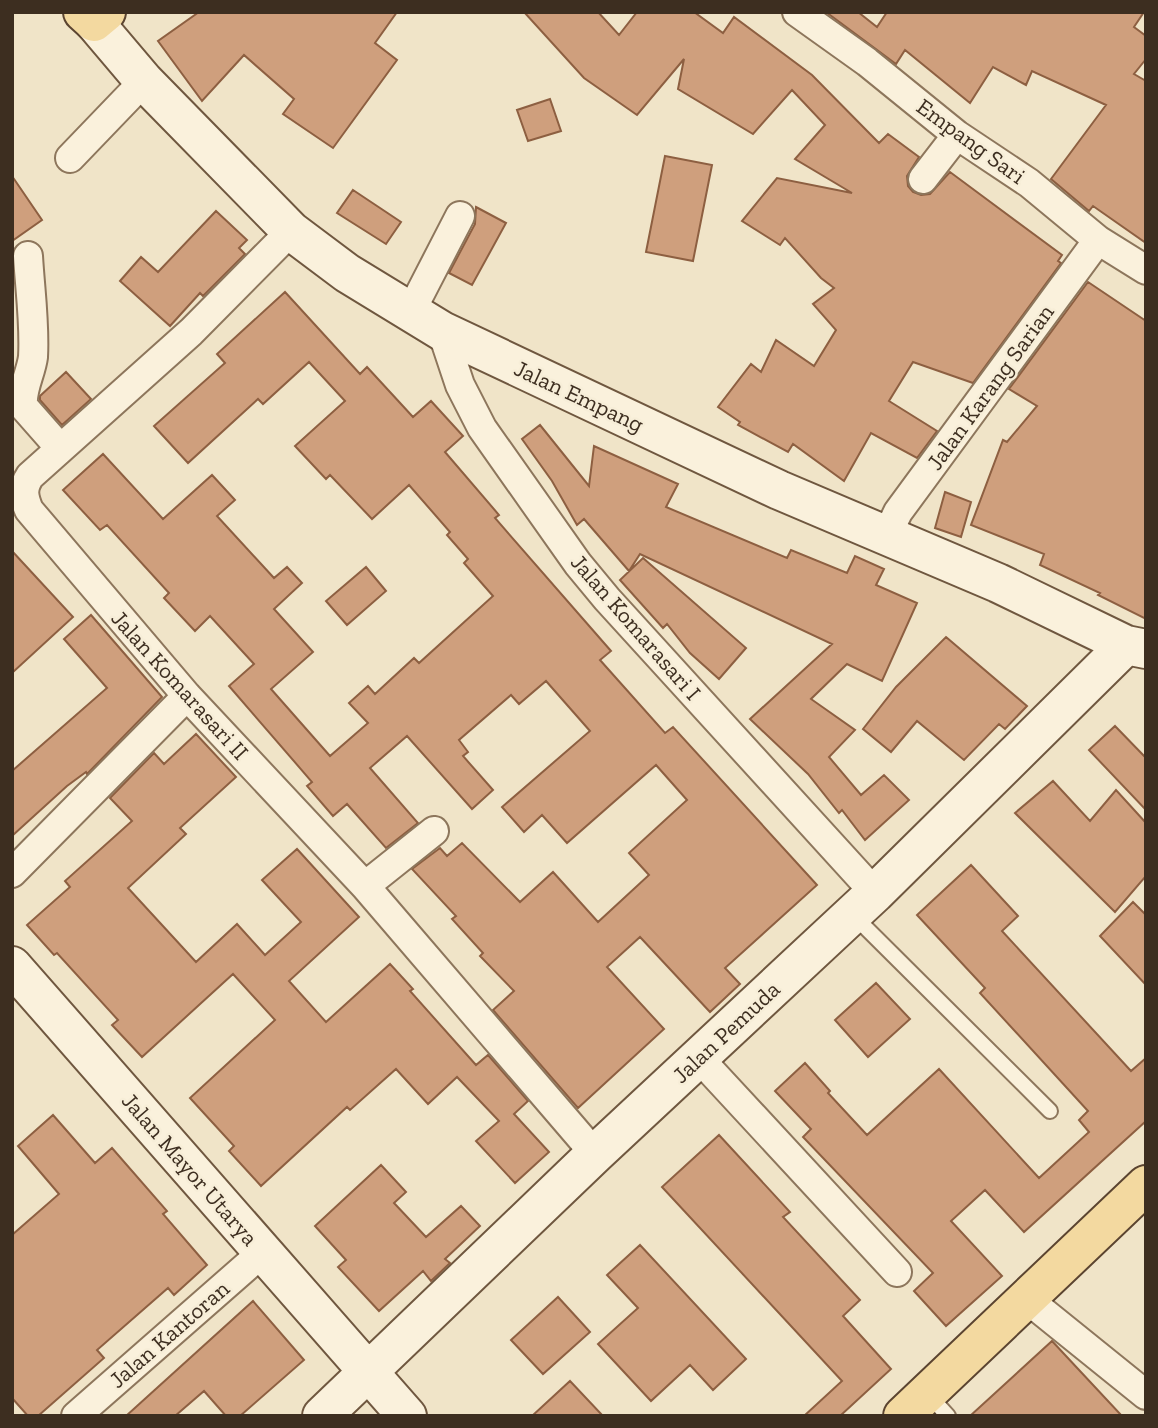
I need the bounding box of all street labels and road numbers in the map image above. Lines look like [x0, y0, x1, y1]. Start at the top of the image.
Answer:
street label: Empang Sari [911, 92, 1031, 190]
street label: Jalan Karang Sarian [920, 299, 1060, 475]
street label: Jalan Empang [510, 354, 648, 438]
street label: Jalan Komarasari I [565, 548, 707, 706]
street label: Jalan Komarasari II [105, 604, 255, 766]
street label: Jalan Pemuda [666, 975, 786, 1089]
street label: Jalan Mayor Utarya [116, 1087, 264, 1251]
street label: Jalan Kantoran [103, 1274, 235, 1394]

